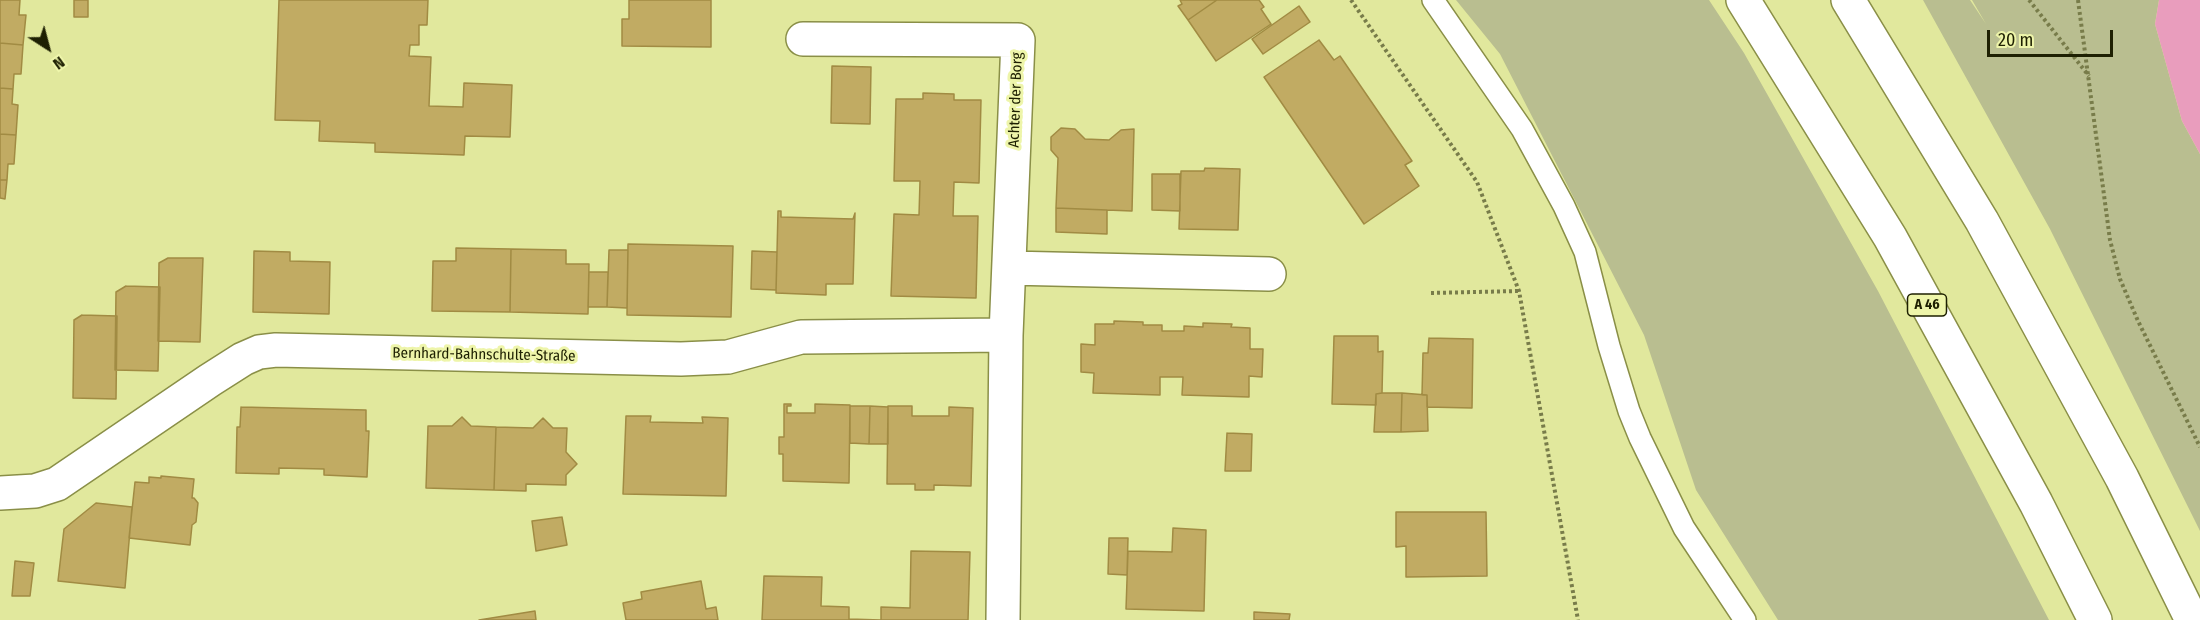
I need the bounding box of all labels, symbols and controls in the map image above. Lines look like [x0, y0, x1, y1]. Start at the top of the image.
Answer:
north arrow [18, 18, 78, 78]
scale bar [1990, 18, 2116, 56]
text: 20 m [1998, 29, 2033, 51]
text: N [49, 52, 68, 73]
street label: Achter der Borg [1005, 52, 1027, 148]
road number: A 46 [1908, 294, 1946, 316]
street label: Bernhard-Bahnschulte-Straße [392, 344, 576, 366]

